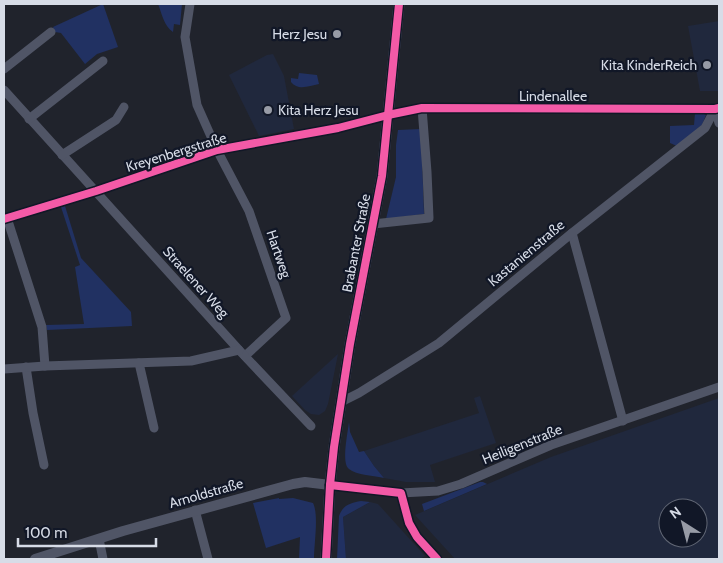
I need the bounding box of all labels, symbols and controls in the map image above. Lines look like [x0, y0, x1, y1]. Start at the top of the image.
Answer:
place label: Herz Jesu [272, 25, 327, 43]
marker: Herz Jesu [331, 28, 343, 40]
place label: Kita KinderReich [601, 56, 697, 74]
marker: Kita KinderReich [701, 59, 713, 71]
street label: Lindenallee [519, 87, 587, 105]
place label: Kita Herz Jesu [278, 101, 359, 119]
marker: Kita Herz Jesu [262, 104, 274, 116]
street label: Kreyenbergstraße [124, 128, 228, 176]
street label: Brabanter Straße [338, 192, 374, 294]
street label: Kastanienstraße [484, 216, 568, 290]
street label: Hartweg [262, 228, 296, 281]
street label: Straelener Weg [159, 242, 234, 322]
street label: Heiligenstraße [479, 420, 565, 468]
street label: Arnoldstraße [167, 474, 245, 512]
north arrow [658, 498, 708, 548]
text: N [666, 502, 685, 523]
scale bar [18, 516, 155, 548]
text: 100 m [25, 524, 67, 542]

